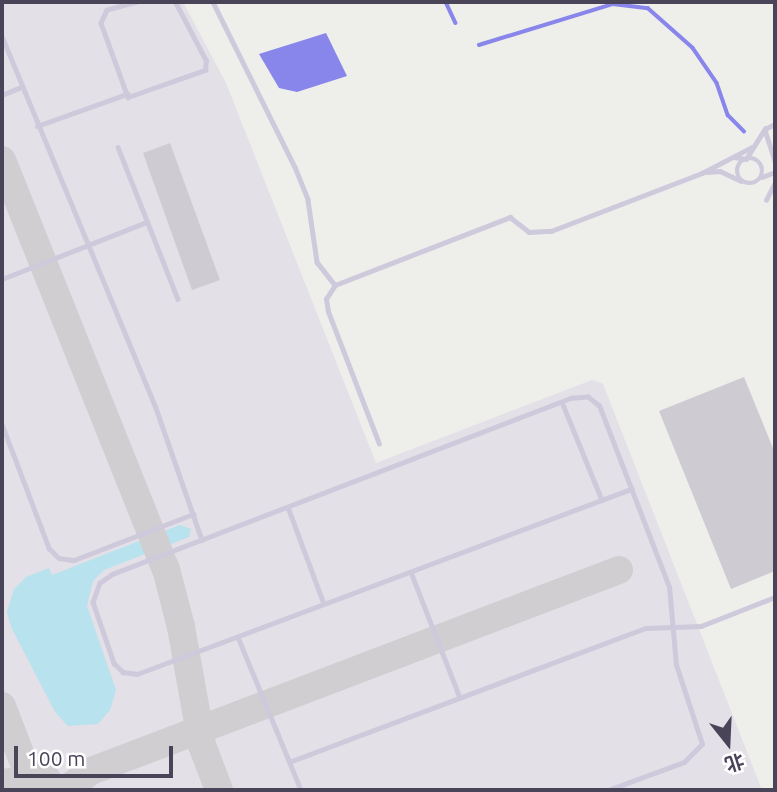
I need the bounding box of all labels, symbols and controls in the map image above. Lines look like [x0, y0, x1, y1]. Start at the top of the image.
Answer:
north arrow [693, 708, 763, 778]
scale bar [18, 732, 177, 776]
text: 100 m [27, 746, 85, 770]
text: 北 [722, 750, 747, 776]

